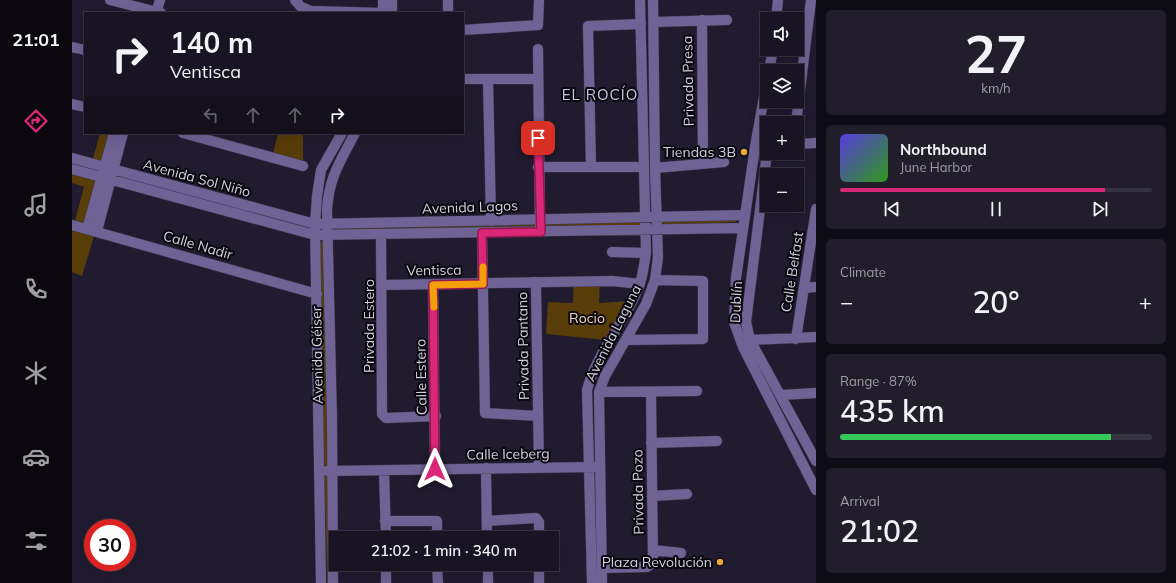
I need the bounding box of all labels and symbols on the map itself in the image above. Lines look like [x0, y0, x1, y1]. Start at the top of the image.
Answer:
street label: Privada Presa [678, 36, 698, 126]
district label: EL ROCÍO [562, 85, 638, 104]
pin [521, 121, 555, 155]
place label: Tiendas 3B [663, 143, 736, 161]
marker: Tiendas 3B [739, 147, 749, 157]
street label: Avenida Sol Niño [141, 155, 253, 201]
street label: Avenida Lagos [422, 196, 518, 218]
street label: Calle Nadir [161, 227, 236, 264]
street label: Calle Belfast [777, 231, 807, 313]
street label: Ventisca [406, 261, 462, 279]
street label: Privada Estero [360, 279, 378, 373]
street label: Dublín [726, 281, 746, 323]
street label: Avenida Laguna [581, 282, 645, 384]
street label: Privada Pantano [513, 292, 533, 400]
street label: Avenida Géiser [307, 305, 327, 404]
park label: Rocio [569, 309, 605, 327]
street label: Calle Estero [411, 339, 431, 415]
street label: Calle Iceberg [466, 444, 550, 464]
position arrow [414, 448, 456, 490]
street label: Privada Pozo [628, 449, 648, 535]
speed limit sign: 30 [84, 519, 136, 571]
place label: Plaza Revolución [602, 553, 712, 571]
marker: Plaza Revolución [715, 557, 725, 567]

